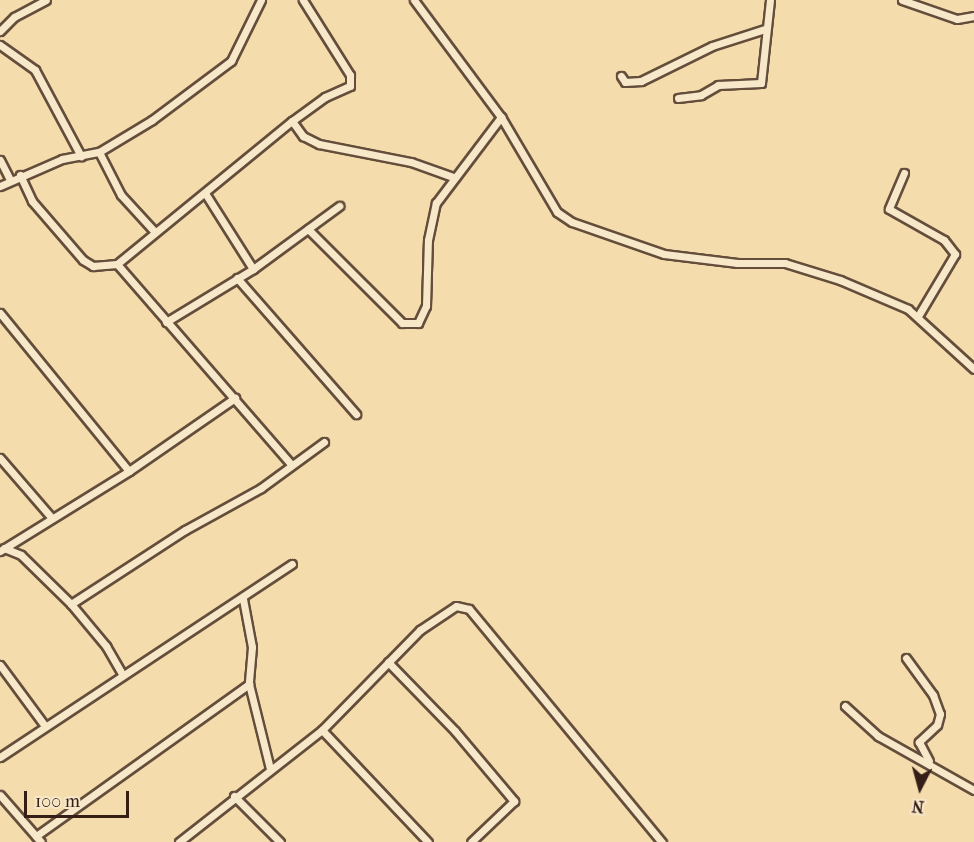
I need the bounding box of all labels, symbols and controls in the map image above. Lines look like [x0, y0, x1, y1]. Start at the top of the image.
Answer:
north arrow [890, 758, 950, 818]
scale bar [27, 779, 132, 817]
text: 100 m [35, 791, 80, 812]
text: N [911, 796, 925, 816]

